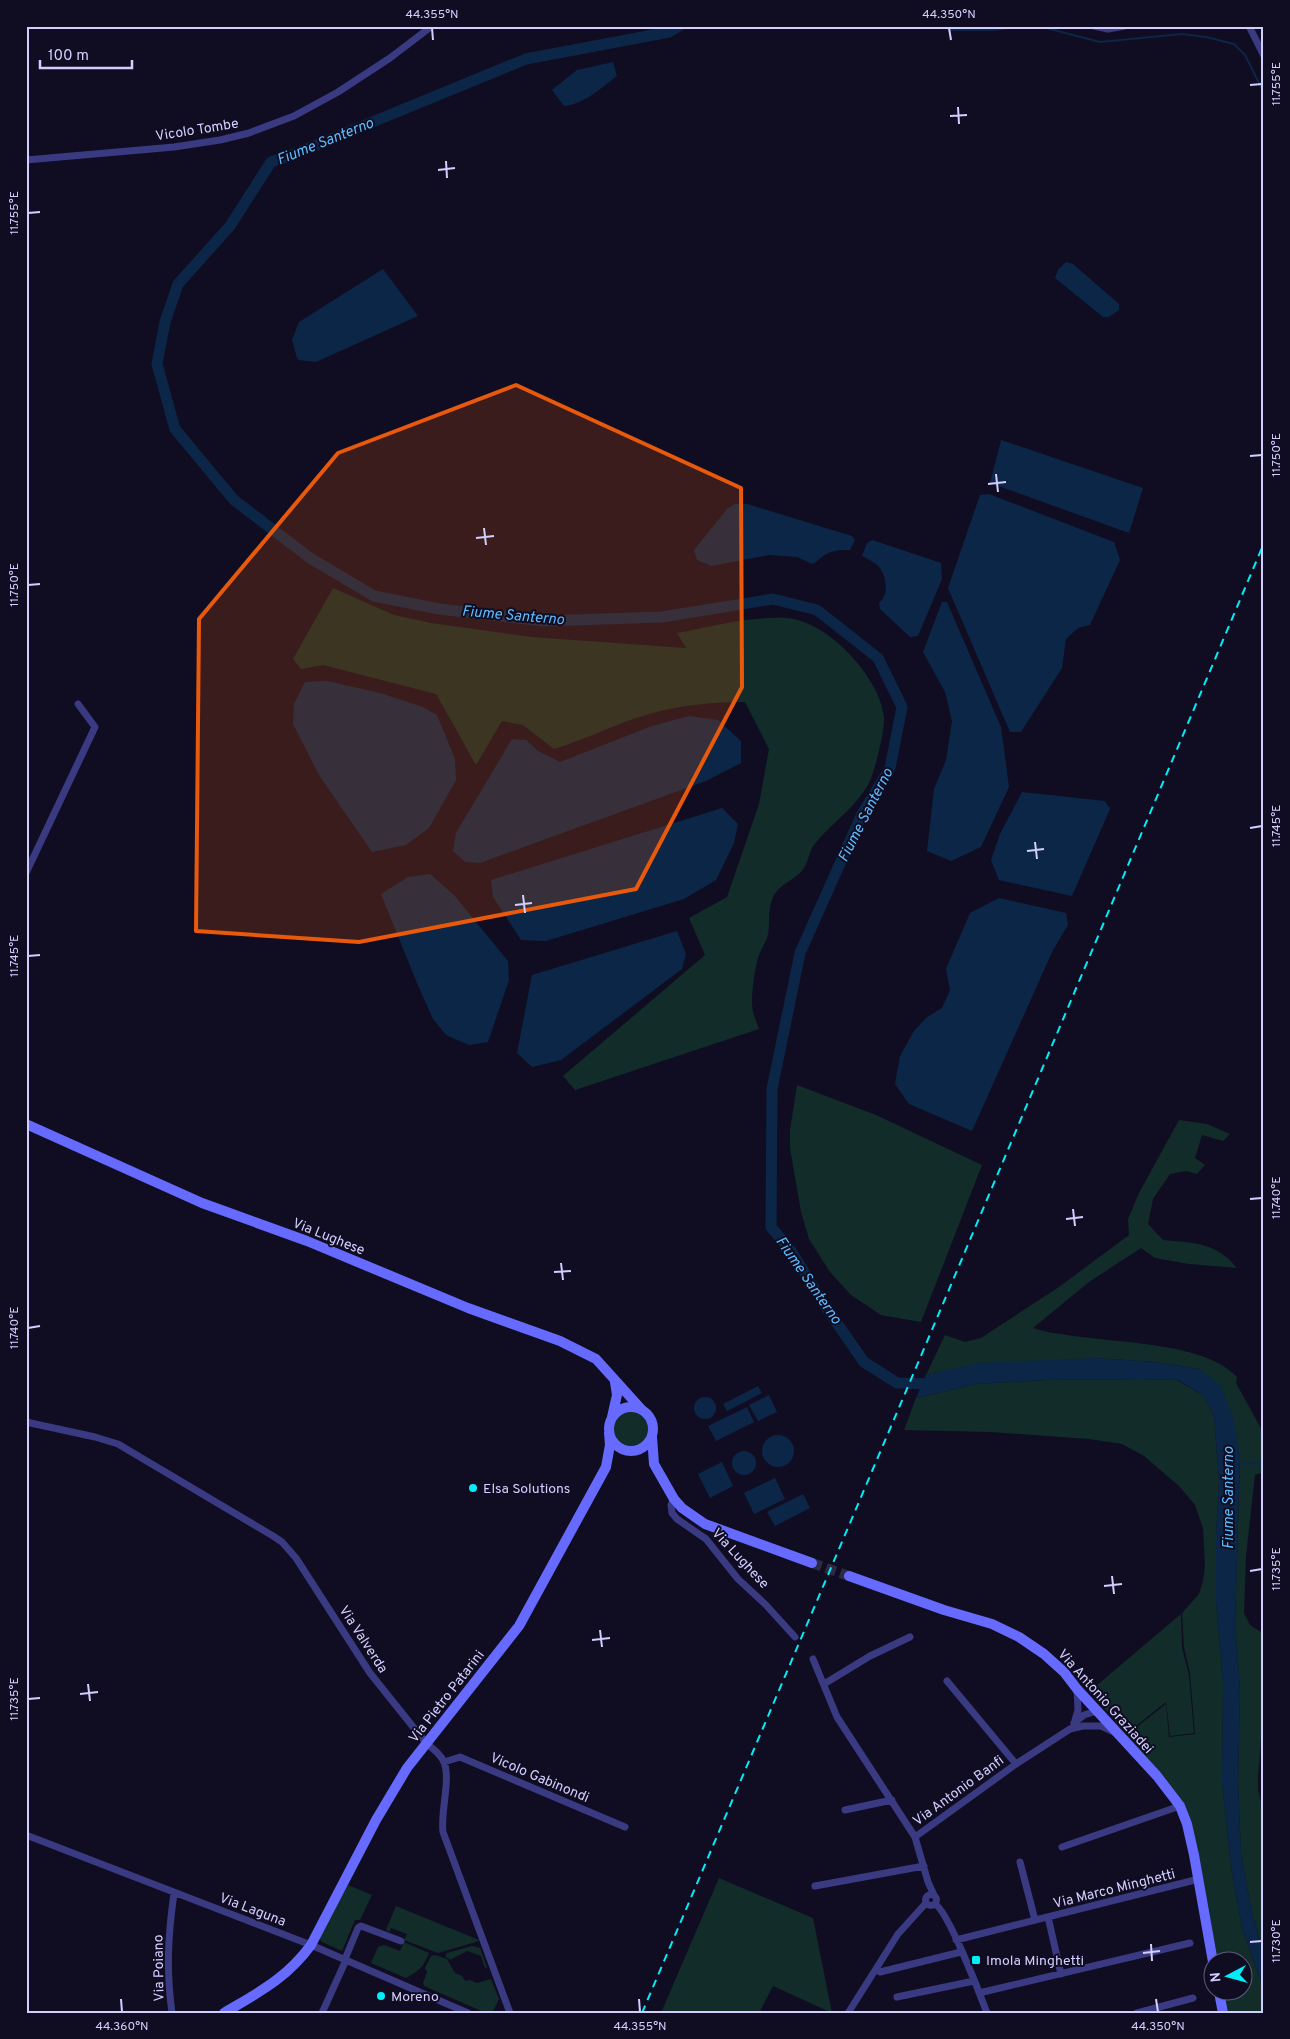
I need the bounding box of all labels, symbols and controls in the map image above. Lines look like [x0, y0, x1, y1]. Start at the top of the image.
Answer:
text: 44.355°N [405, 7, 459, 23]
text: 44.350°N [922, 7, 976, 23]
scale bar [40, 38, 132, 70]
text: 100 m [48, 47, 89, 66]
text: 11.755°E [1269, 62, 1285, 106]
water label: Fiume Santerno [274, 114, 377, 170]
street label: Vicolo Tombe [154, 116, 240, 145]
text: 11.755°E [7, 191, 23, 235]
text: 11.750°E [1269, 433, 1285, 477]
text: 11.750°E [7, 563, 23, 607]
water label: Fiume Santerno [461, 603, 565, 630]
water label: Fiume Santerno [835, 766, 898, 866]
text: 11.745°E [1269, 805, 1285, 847]
text: 11.745°E [7, 935, 23, 977]
text: 11.740°E [1269, 1177, 1285, 1219]
street label: Via Lughese [290, 1215, 367, 1260]
water label: Fiume Santerno [771, 1233, 845, 1328]
text: 11.740°E [7, 1307, 23, 1349]
water label: Fiume Santerno [1220, 1447, 1239, 1549]
place label: Elsa Solutions [483, 1481, 570, 1498]
marker: Elsa Solutions [467, 1482, 479, 1494]
street label: Via Lughese [708, 1525, 772, 1593]
text: 11.735°E [1269, 1547, 1285, 1591]
street label: Via Valverda [335, 1603, 391, 1677]
street label: Via Antonio Graziadei [1053, 1646, 1156, 1758]
street label: Via Pietro Patarini [406, 1647, 489, 1747]
text: 11.735°E [7, 1677, 23, 1721]
street label: Vicolo Gabinondi [487, 1750, 592, 1807]
street label: Via Antonio Banfi [910, 1752, 1008, 1830]
street label: Via Marco Minghetti [1052, 1866, 1177, 1913]
street label: Via Laguna [217, 1890, 288, 1931]
text: 11.730°E [1269, 1919, 1285, 1963]
street label: Via Poiano [150, 1934, 169, 2002]
north arrow [1202, 1952, 1252, 2002]
place label: Imola Minghetti [986, 1953, 1084, 1970]
marker: Imola Minghetti [970, 1954, 982, 1966]
text: N [1208, 1971, 1226, 1983]
place label: Moreno [391, 1989, 439, 2006]
marker: Moreno [375, 1990, 387, 2002]
text: 44.360°N [95, 2019, 149, 2035]
text: 44.355°N [613, 2019, 667, 2035]
text: 44.350°N [1131, 2019, 1185, 2035]

